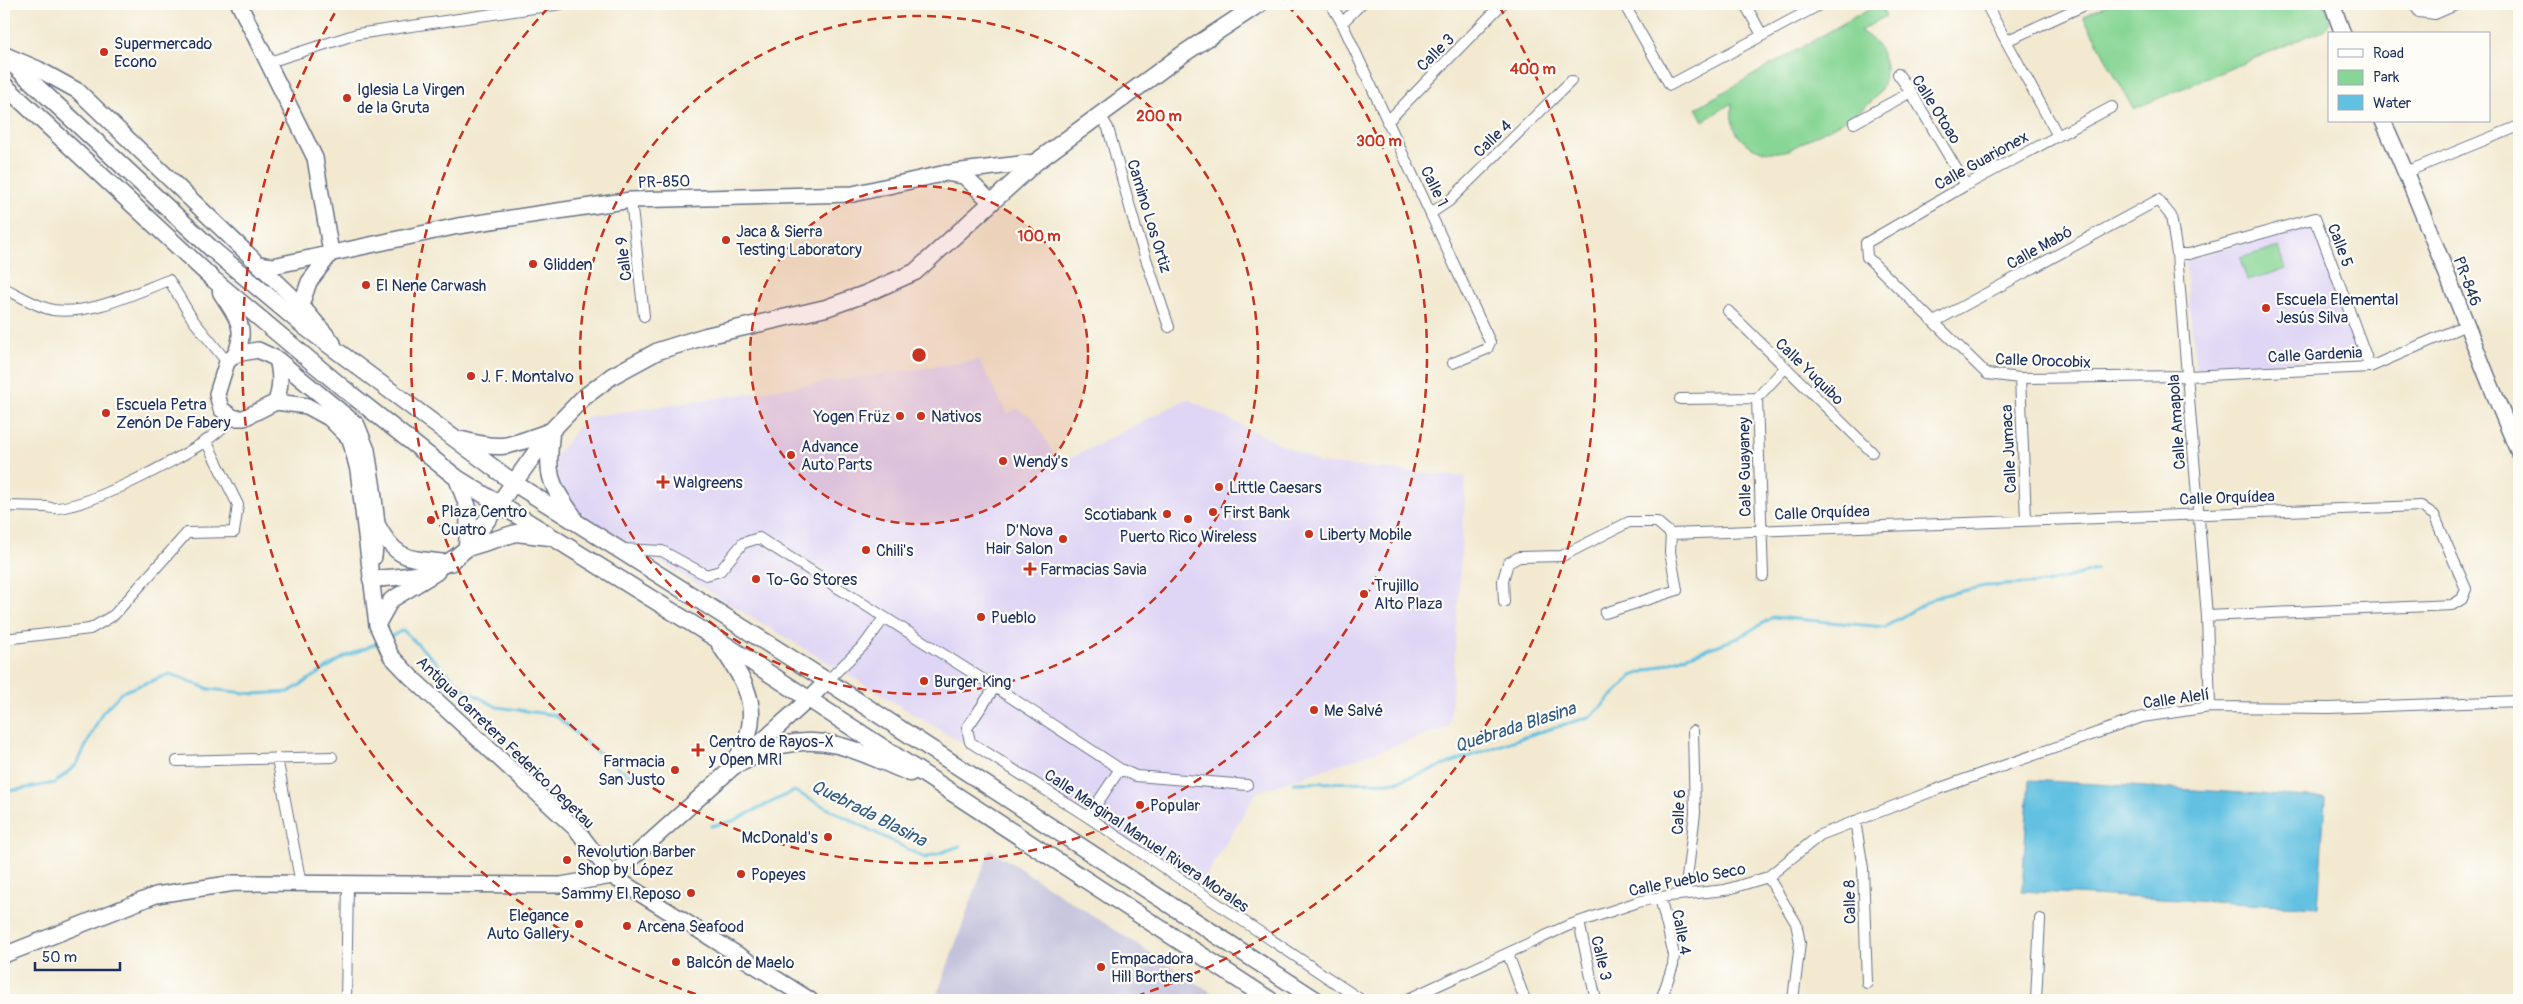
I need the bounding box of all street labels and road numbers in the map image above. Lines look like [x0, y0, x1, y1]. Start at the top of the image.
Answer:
street label: Calle 3 [1413, 30, 1459, 76]
street label: Calle Otoao [1907, 71, 1965, 148]
street label: Calle 4 [1469, 116, 1516, 162]
street label: Calle Guarionex [1931, 127, 2032, 195]
street label: Camino Los Ortiz [1122, 157, 1176, 275]
street label: Calle 1 [1416, 163, 1452, 210]
street label: PR-850 [637, 171, 691, 193]
street label: Calle 5 [2323, 221, 2357, 270]
street label: Calle Mabó [2003, 222, 2076, 274]
street label: Calle 9 [611, 236, 637, 282]
street label: PR-846 [2448, 254, 2486, 309]
street label: Calle Yuquibo [1771, 334, 1848, 410]
street label: Calle Gardenia [2267, 343, 2363, 367]
street label: Calle Orocobix [1995, 349, 2091, 373]
street label: Calle Amapola [2164, 374, 2190, 470]
street label: Calle Jumaca [1997, 404, 2021, 494]
street label: Calle Guayaney [1734, 417, 1756, 517]
street label: Calle Orquídea [2179, 486, 2275, 510]
street label: Calle Orquídea [1774, 501, 1870, 525]
street label: Antigua Carretera Federico Degetau [412, 652, 599, 833]
street label: Calle Alelí [2142, 684, 2211, 714]
street label: Calle Marginal Manuel Rivera Morales [1040, 765, 1253, 917]
street label: Calle 6 [1668, 789, 1690, 835]
street label: Calle Pueblo Seco [1627, 859, 1748, 901]
street label: Calle 8 [1840, 880, 1860, 924]
street label: Calle 4 [1667, 908, 1695, 956]
street label: Calle 3 [1586, 934, 1616, 983]

